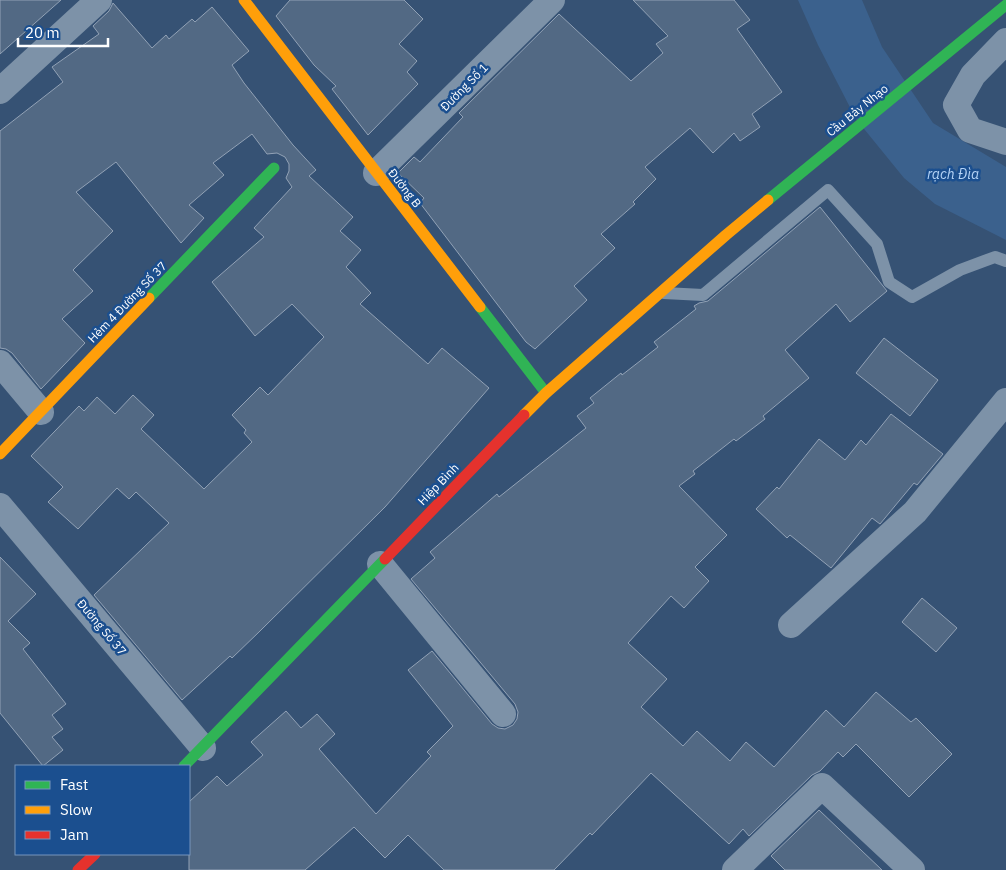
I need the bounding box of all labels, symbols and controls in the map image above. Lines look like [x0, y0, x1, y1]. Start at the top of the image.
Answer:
scale bar [18, 15, 108, 47]
text: 20 m [25, 23, 60, 42]
street label: Đường Số 1 [437, 60, 491, 114]
street label: Cầu Bảy Nhạo [823, 80, 891, 139]
street label: Đường B [385, 165, 425, 211]
water label: rạch Đìa [927, 165, 979, 183]
street label: Hẻm 4 Đường Số 37 [84, 258, 170, 346]
street label: Hiệp Bình [414, 460, 462, 508]
street label: Đường Số 37 [74, 596, 130, 658]
legend [15, 765, 190, 855]
text: Fast [60, 775, 88, 794]
text: Slow [60, 800, 93, 819]
text: Jam [60, 825, 89, 844]

